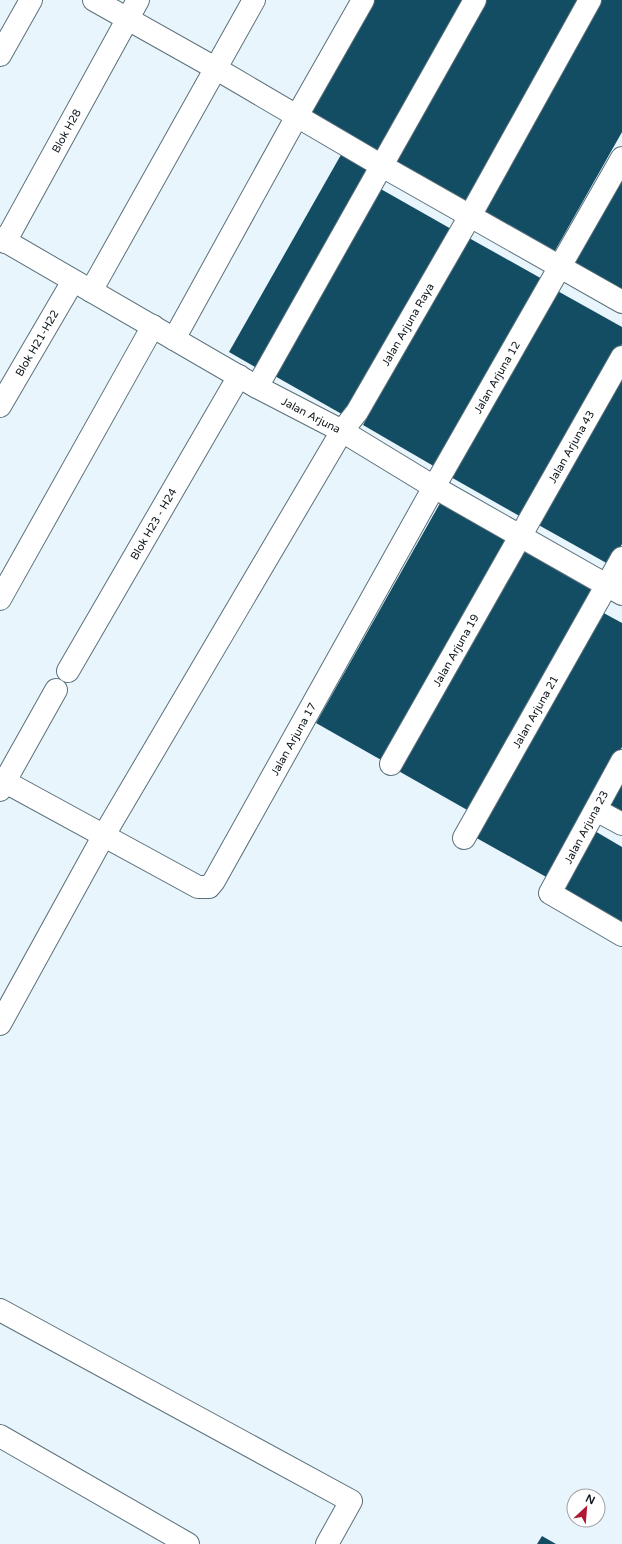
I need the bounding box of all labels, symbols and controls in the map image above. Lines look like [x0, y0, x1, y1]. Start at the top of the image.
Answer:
street label: Blok H28 [49, 107, 84, 155]
street label: Jalan Arjuna Raya [379, 281, 437, 368]
street label: Blok H21-H22 [13, 308, 62, 379]
street label: Jalan Arjuna 12 [471, 339, 523, 416]
street label: Jalan Arjuna [279, 395, 343, 436]
street label: Jalan Arjuna 43 [546, 408, 597, 485]
street label: Blok H23 - H24 [128, 486, 180, 562]
street label: Jalan Arjuna 19 [430, 612, 482, 689]
street label: Jalan Arjuna 21 [510, 673, 561, 751]
street label: Jalan Arjuna 17 [268, 700, 319, 778]
street label: Jalan Arjuna 23 [562, 788, 611, 866]
north arrow [566, 1488, 606, 1528]
text: N [583, 1492, 597, 1507]

